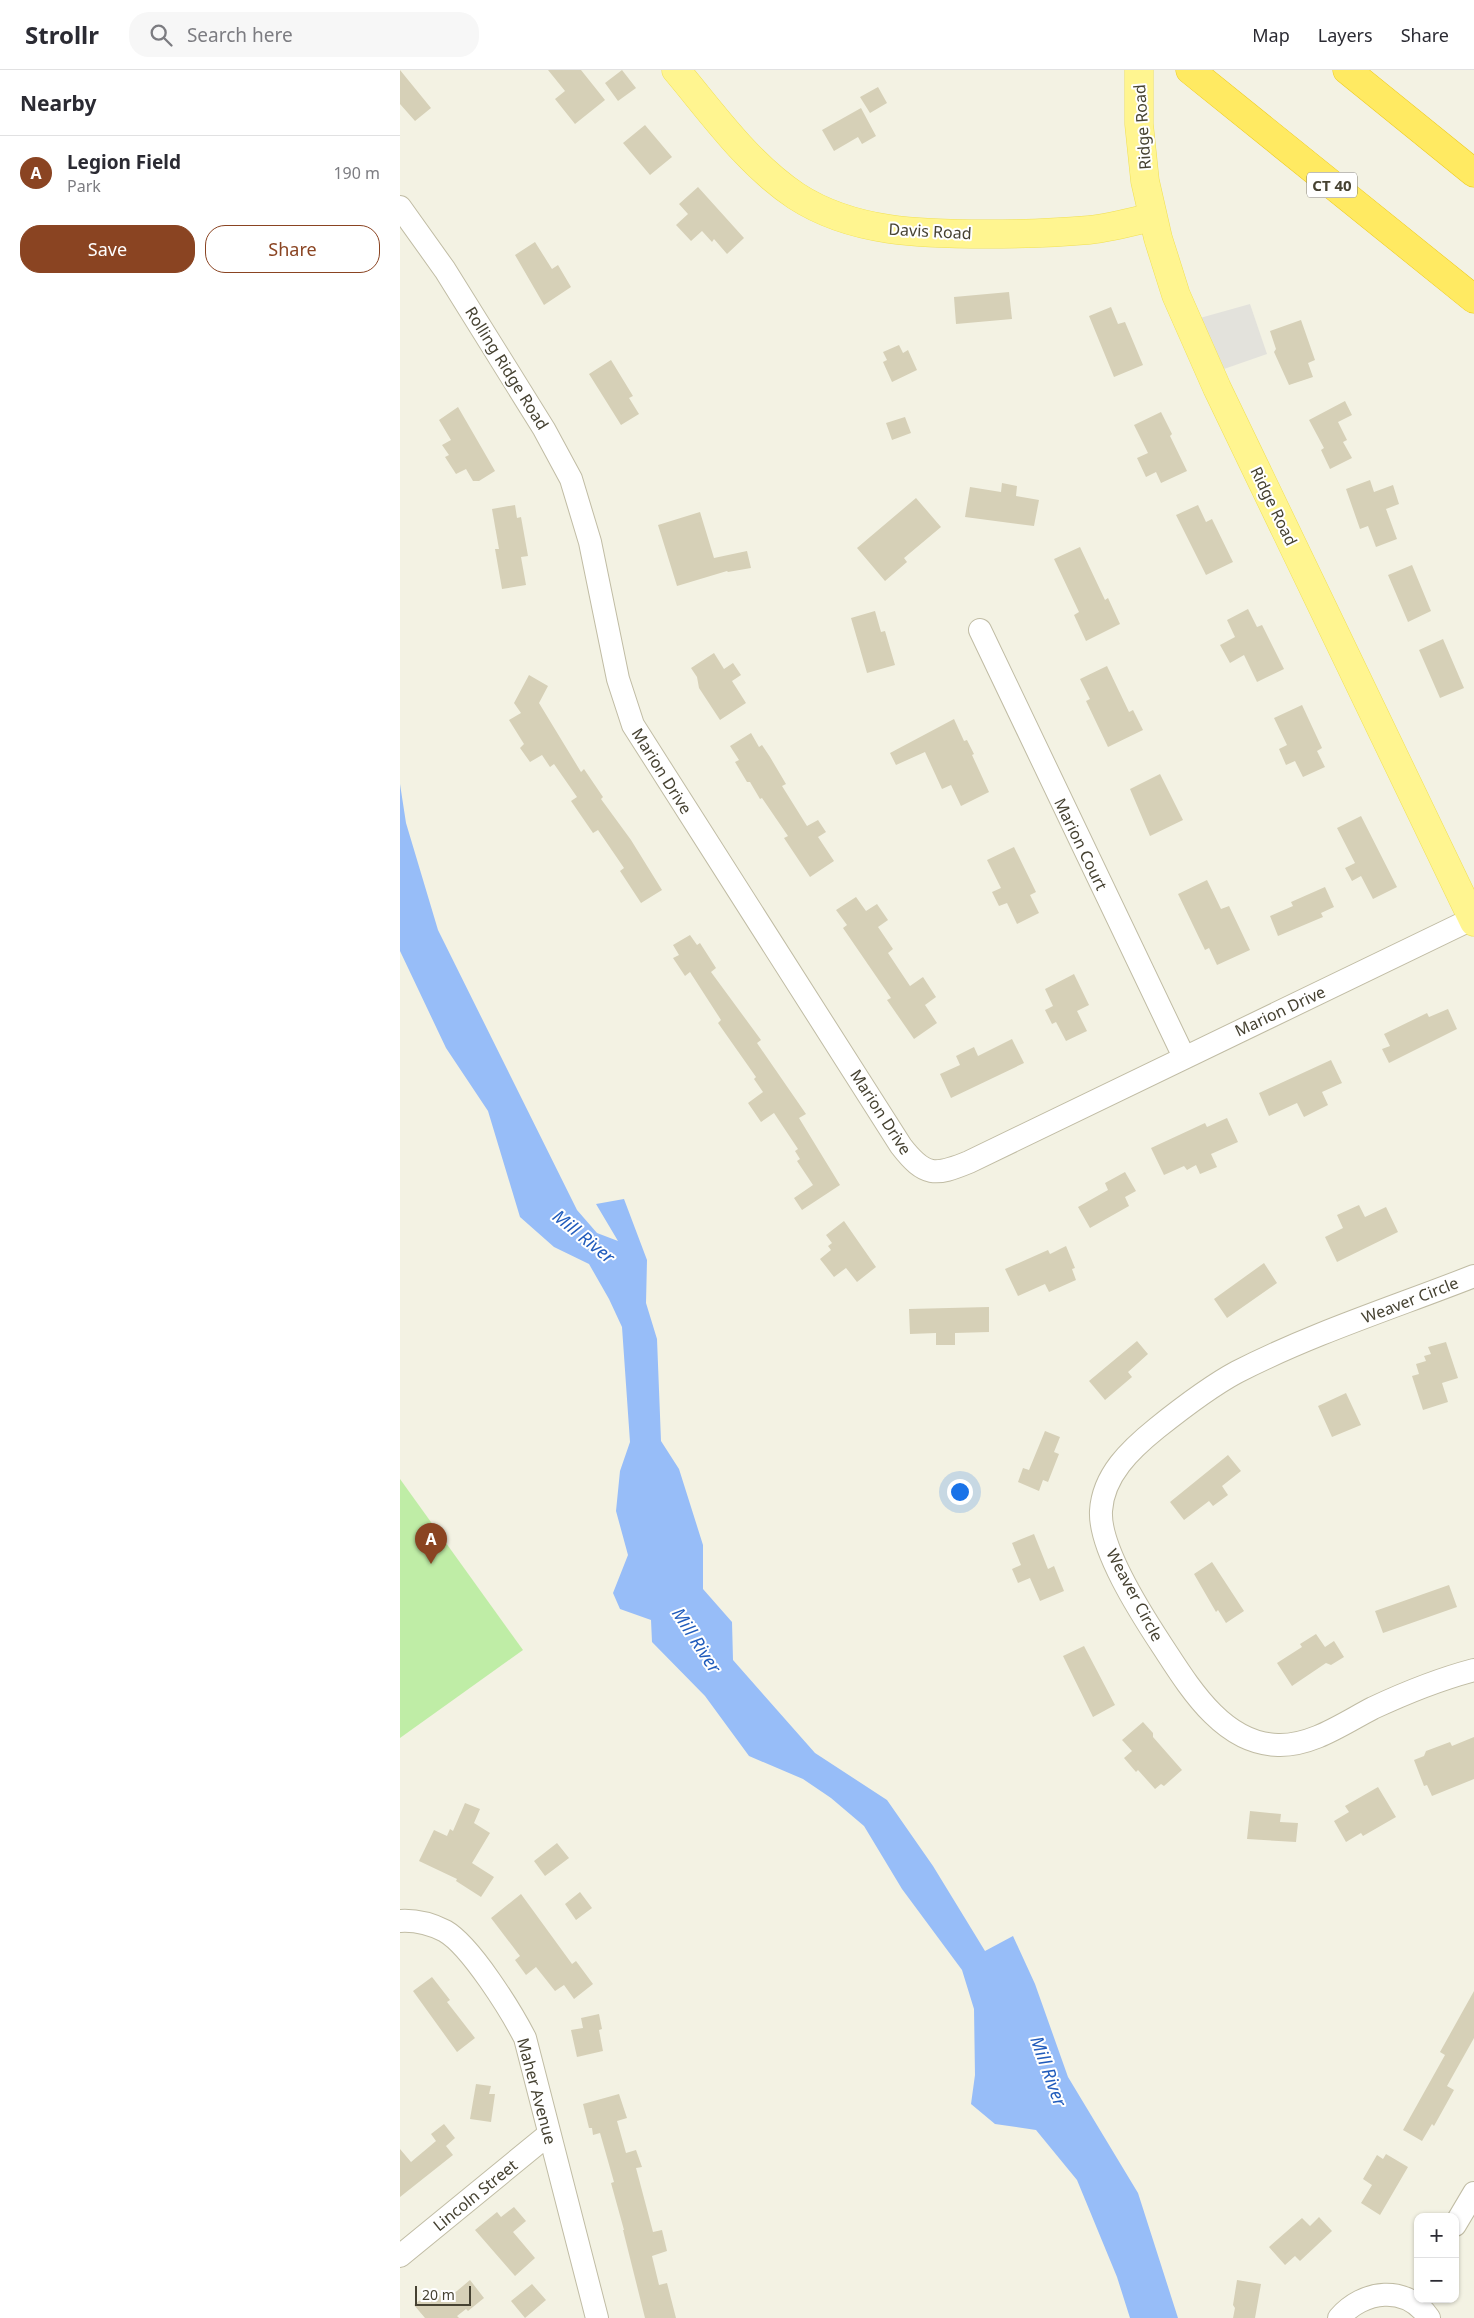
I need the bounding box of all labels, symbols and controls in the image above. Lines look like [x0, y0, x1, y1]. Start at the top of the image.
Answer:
search box [129, 12, 479, 57]
text: Strollr [25, 18, 99, 51]
icon: search [147, 21, 175, 49]
text: Search here [187, 22, 293, 48]
text: Map [1252, 23, 1290, 47]
text: Layers [1318, 23, 1373, 47]
text: Share [1401, 23, 1449, 47]
street label: Ridge Road [1128, 84, 1156, 170]
text: Nearby [20, 89, 96, 117]
text: Legion Field [67, 149, 181, 175]
text: A [30, 162, 42, 184]
text: 190 m [333, 162, 380, 184]
road number: CT 40 [1307, 172, 1357, 198]
text: Park [67, 175, 101, 197]
street label: Davis Road [888, 218, 972, 244]
button: Save [20, 225, 195, 273]
button: Share [205, 225, 380, 273]
street label: Rolling Ridge Road [460, 302, 554, 434]
street label: Ridge Road [1245, 463, 1303, 549]
street label: Marion Drive [627, 724, 697, 818]
street label: Marion Court [1049, 794, 1113, 894]
street label: Marion Drive [1231, 980, 1329, 1042]
street label: Marion Drive [845, 1065, 917, 1159]
water label: Mill River [548, 1204, 621, 1269]
street label: Weaver Circle [1359, 1271, 1461, 1329]
your location [947, 1479, 973, 1505]
pin: A [415, 1523, 447, 1564]
street label: Weaver Circle [1101, 1545, 1169, 1645]
water label: Mill River [667, 1603, 727, 1678]
water label: Mill River [1025, 2032, 1073, 2110]
street label: Maher Avenue [512, 2035, 562, 2147]
street label: Lincoln Street [428, 2154, 522, 2236]
map controls [1414, 2213, 1459, 2303]
button: + [1414, 2213, 1459, 2258]
button: − [1414, 2258, 1459, 2303]
scale bar [415, 2283, 471, 2306]
text: 20 m [422, 2285, 455, 2304]

